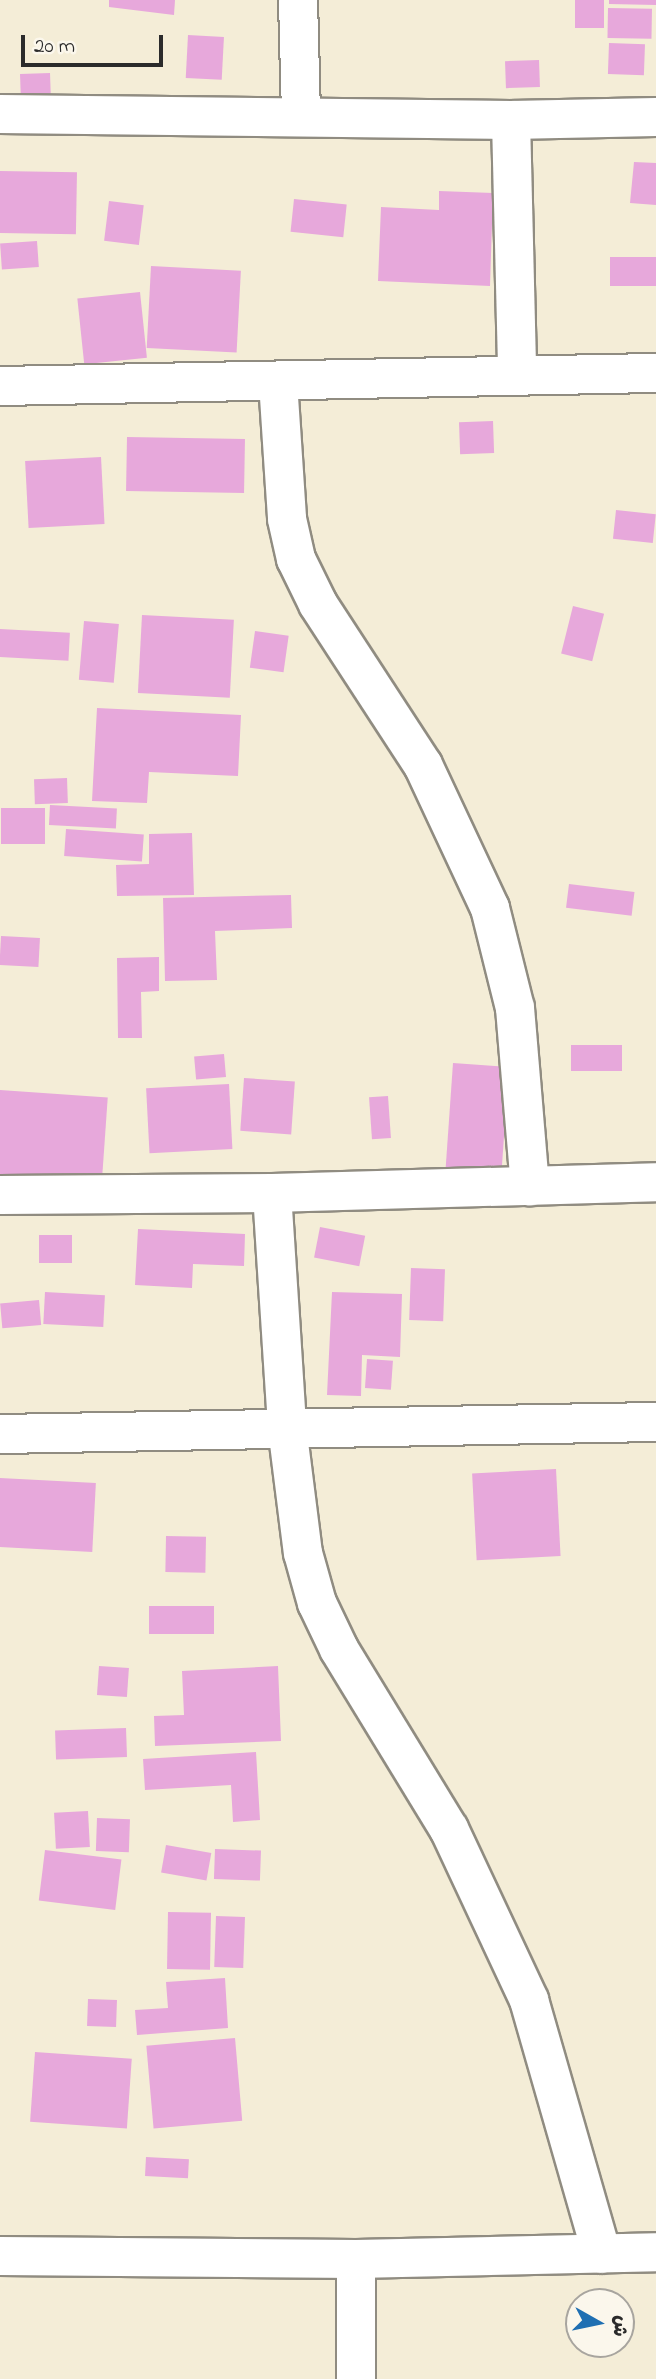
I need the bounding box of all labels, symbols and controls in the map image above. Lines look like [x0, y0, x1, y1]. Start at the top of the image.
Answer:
scale bar [24, 21, 166, 65]
text: 20 m [34, 32, 75, 62]
north arrow [565, 2288, 635, 2358]
text: ش [604, 2314, 634, 2338]

